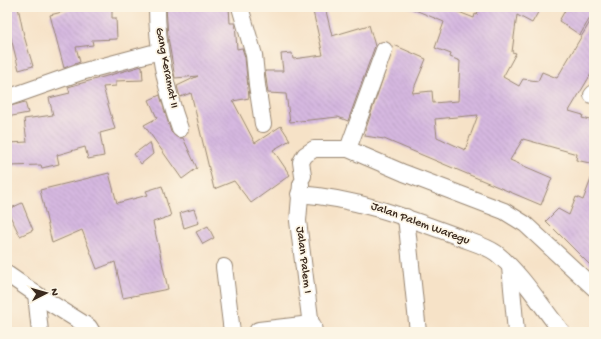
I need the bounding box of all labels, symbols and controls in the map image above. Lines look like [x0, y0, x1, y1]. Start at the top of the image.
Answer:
street label: Gang Keramat II [151, 26, 181, 110]
street label: Jalan Palem Waregu [369, 200, 472, 249]
street label: Jalan Palem I [292, 226, 314, 294]
north arrow [26, 273, 66, 313]
text: N [48, 288, 60, 296]

